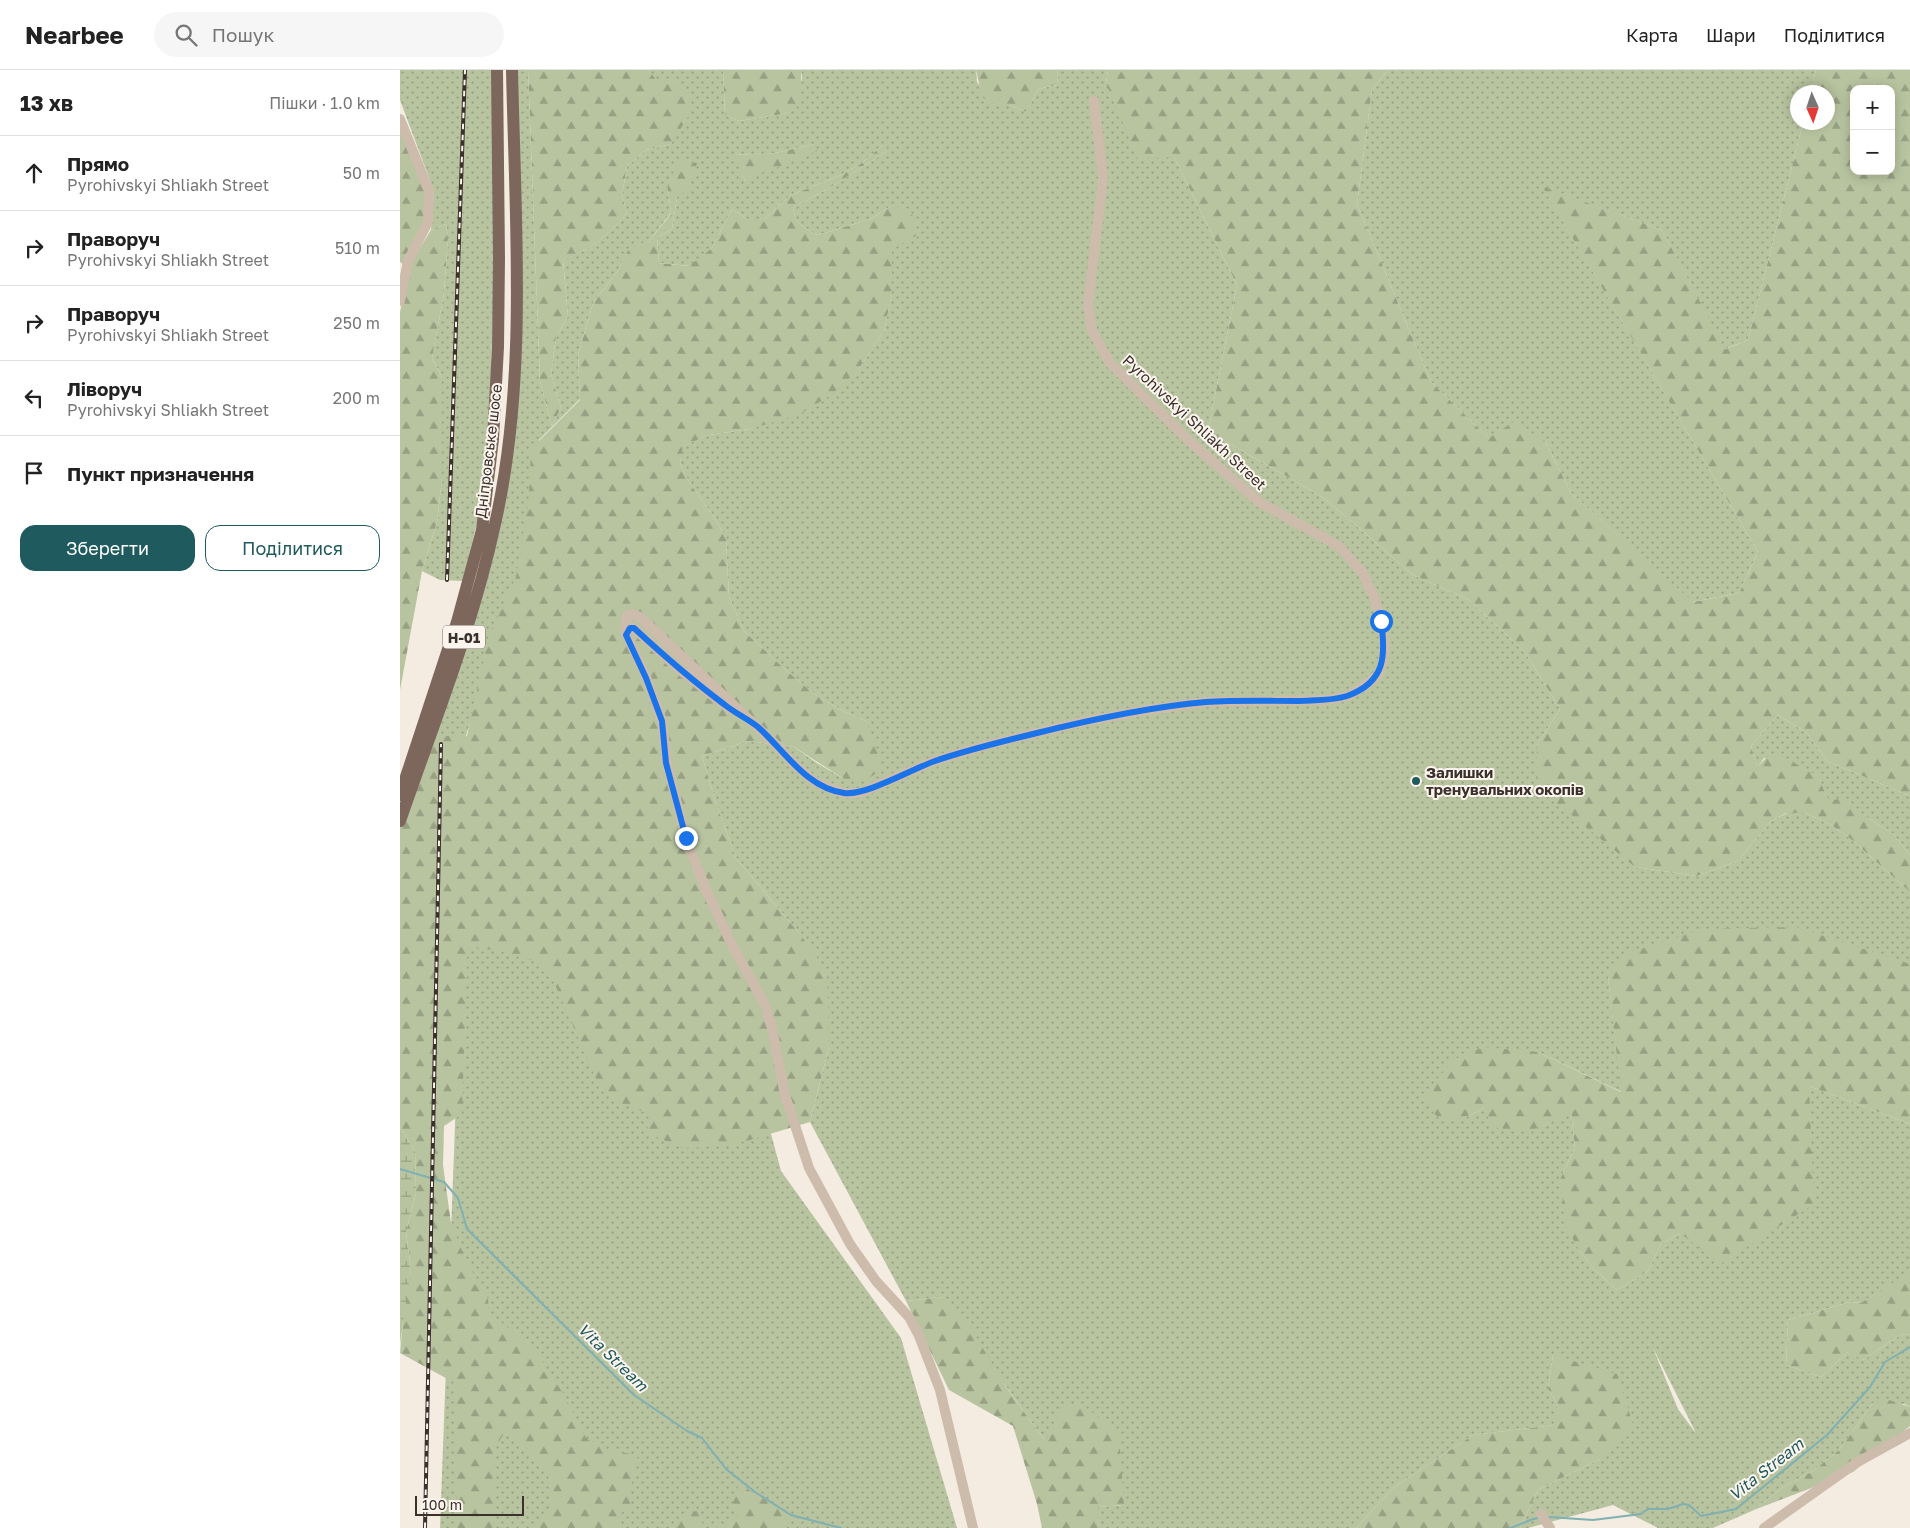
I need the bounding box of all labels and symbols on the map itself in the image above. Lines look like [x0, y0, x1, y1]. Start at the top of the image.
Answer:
north arrow [1790, 85, 1835, 130]
street label: Pyrohivskyi Shliakh Street [1120, 351, 1270, 493]
street label: Дніпровське шосе [471, 383, 505, 519]
route start [1370, 610, 1393, 633]
road number: Н-01 [443, 626, 485, 648]
place label: Залишки тренувальних окопів [1426, 763, 1584, 798]
marker: Залишки тренувальних окопів [1410, 775, 1422, 787]
route end [675, 827, 698, 850]
water label: Vita Stream [574, 1319, 653, 1396]
water label: Vita Stream [1725, 1433, 1808, 1504]
scale bar [415, 1493, 524, 1516]

